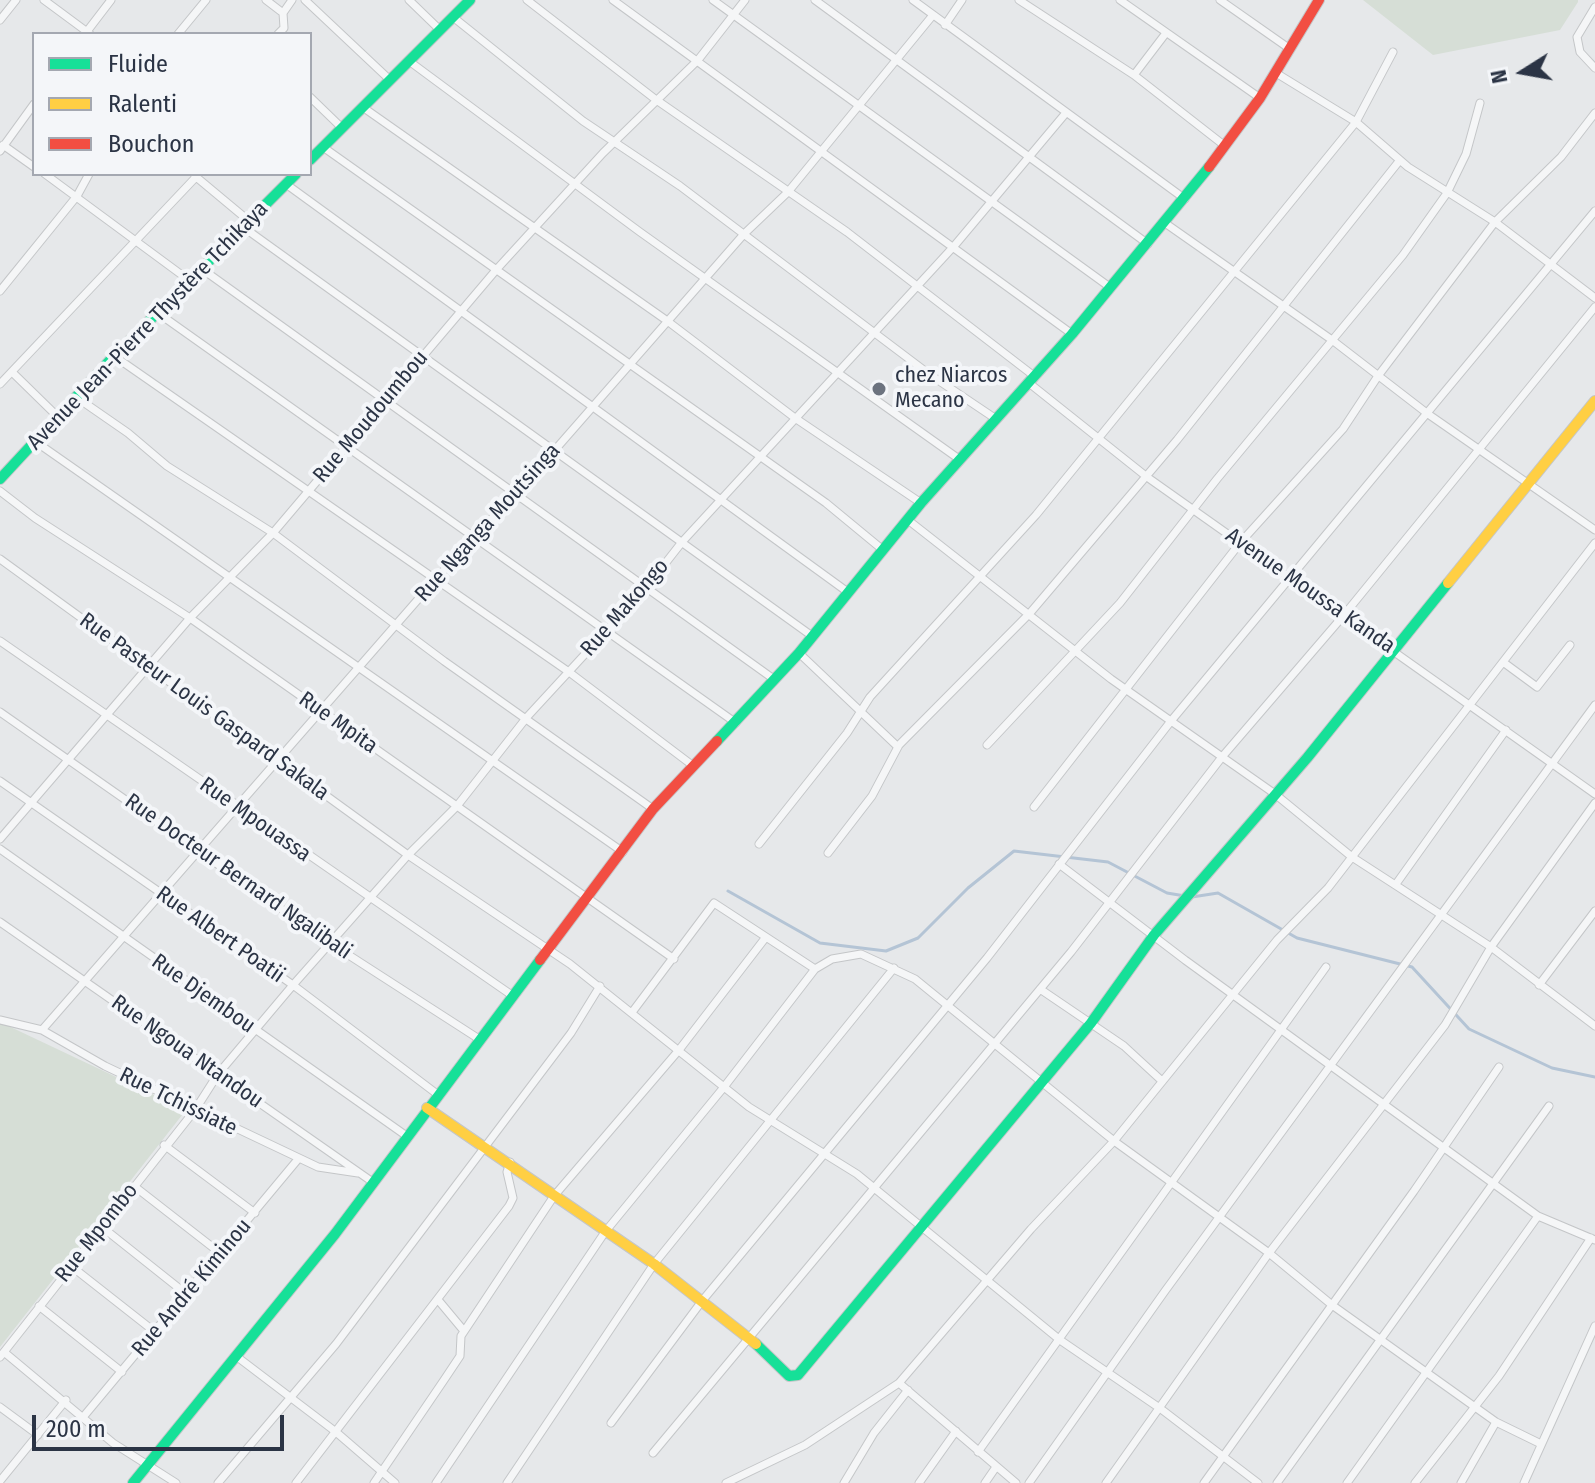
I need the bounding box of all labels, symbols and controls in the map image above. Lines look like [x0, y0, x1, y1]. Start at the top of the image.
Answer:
legend [32, 32, 312, 176]
north arrow [1483, 32, 1563, 112]
text: Fluide [108, 50, 168, 78]
text: N [1484, 68, 1513, 86]
text: Ralenti [108, 90, 177, 118]
text: Bouchon [108, 130, 195, 158]
street label: Avenue Jean-Pierre Thystère Tchikaya [22, 196, 274, 456]
street label: Rue Moudoumbou [308, 345, 434, 489]
place label: chez Niarcos Mecano [895, 363, 1007, 414]
marker: chez Niarcos Mecano [870, 380, 888, 398]
street label: Rue Nganga Moutsinga [410, 438, 566, 608]
street label: Avenue Moussa Kanda [1220, 523, 1400, 659]
street label: Rue Makongo [575, 554, 675, 662]
street label: Rue Pasteur Louis Gaspard Sakala [74, 608, 334, 806]
street label: Rue Mpita [293, 686, 383, 760]
street label: Rue Mpouassa [194, 772, 316, 868]
street label: Rue Docteur Bernard Ngalibali [119, 788, 357, 966]
street label: Rue Albert Poatii [151, 881, 289, 989]
street label: Rue Djembou [146, 949, 260, 1039]
street label: Rue Ngoua Ntandou [106, 990, 268, 1114]
street label: Rue Tchissiate [115, 1062, 241, 1142]
street label: Rue Mpombo [50, 1178, 144, 1288]
street label: Rue André Kiminou [127, 1214, 257, 1362]
scale bar [36, 1399, 288, 1449]
text: 200 m [46, 1415, 106, 1443]

